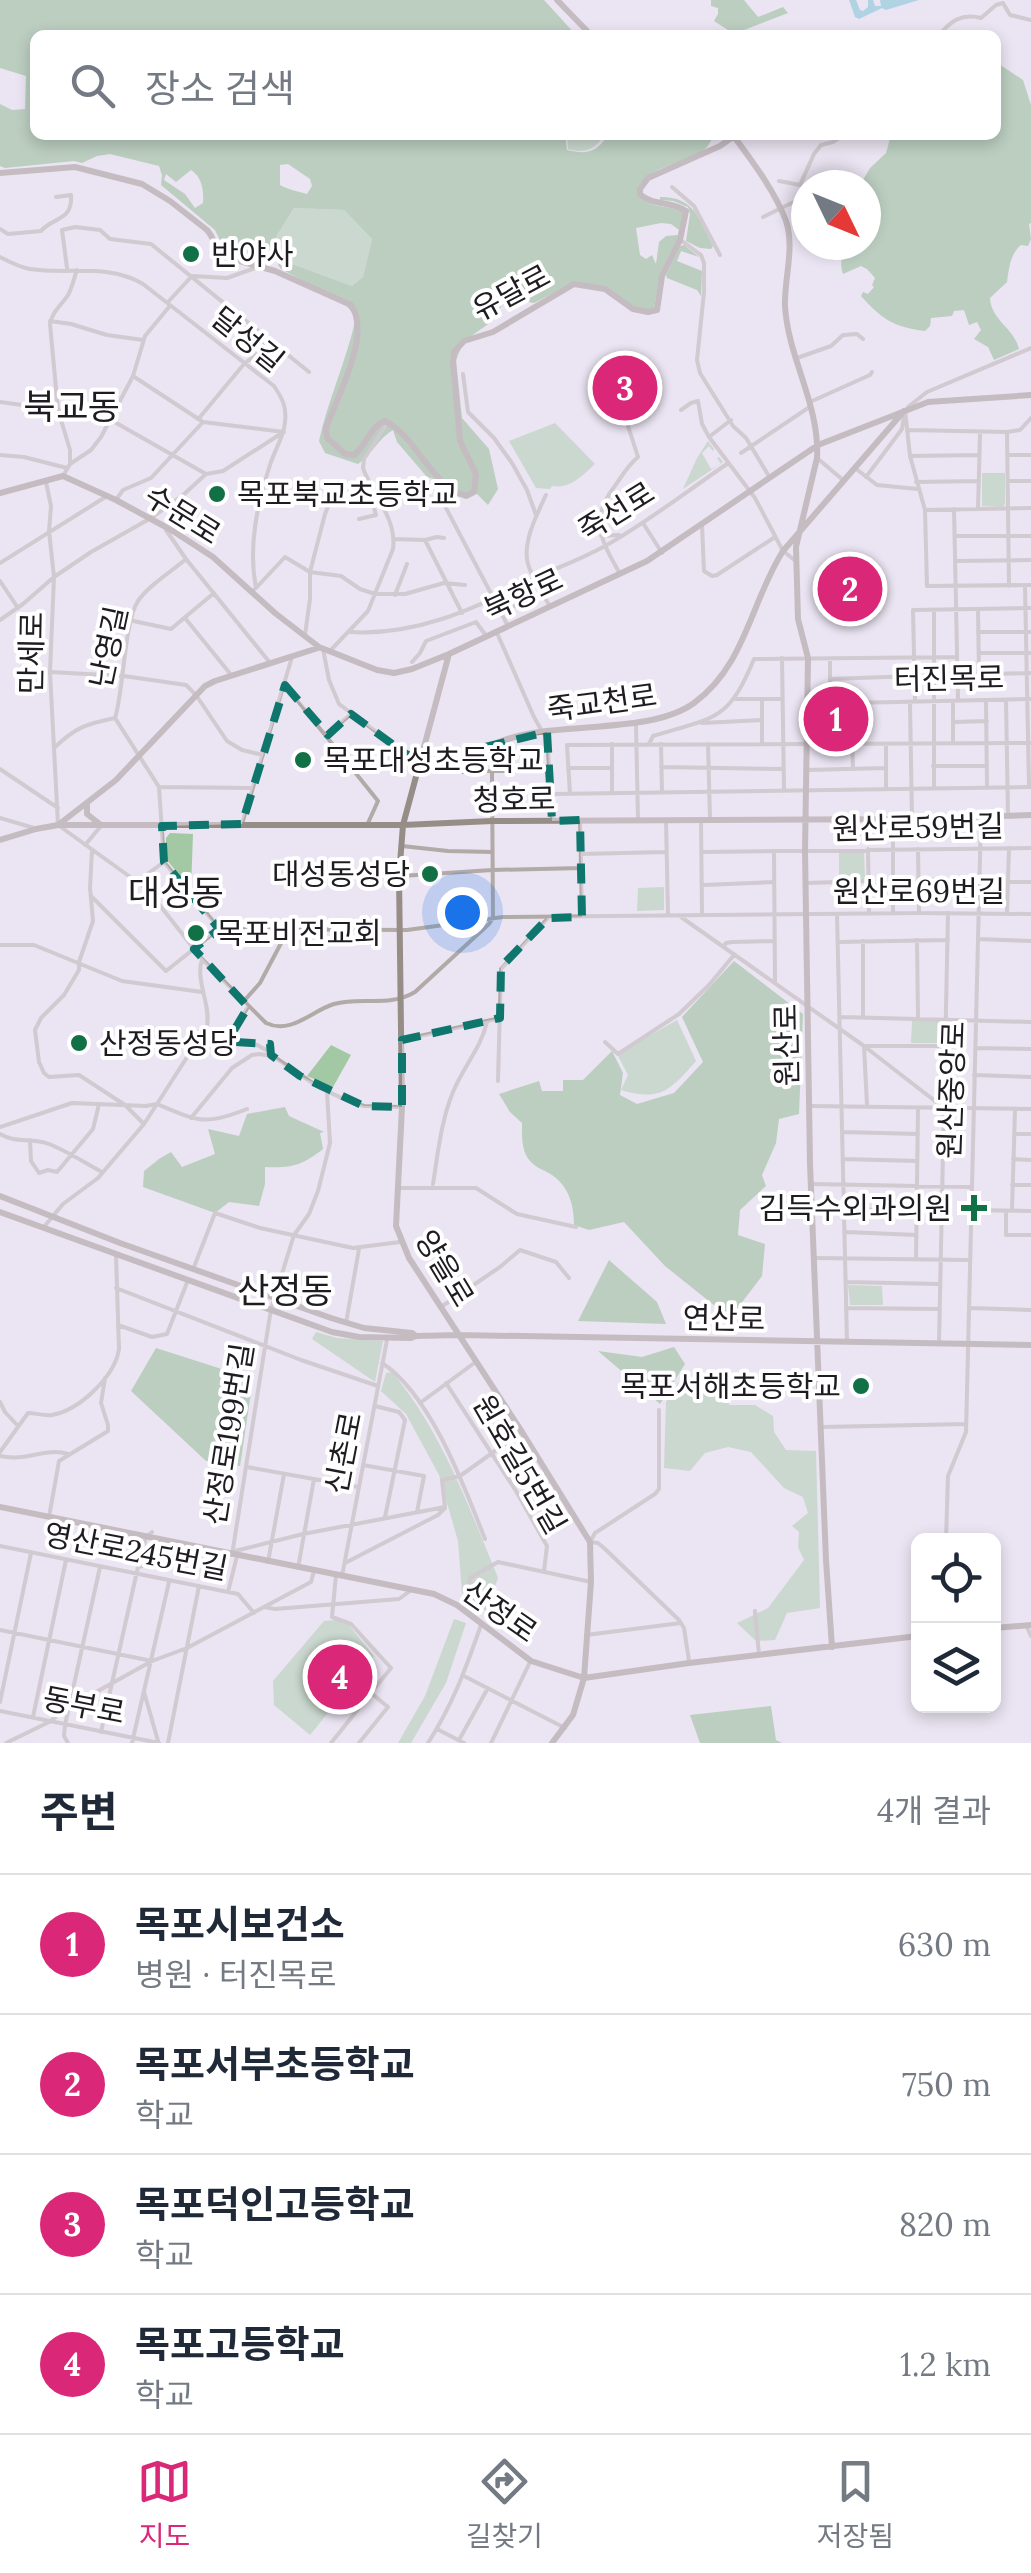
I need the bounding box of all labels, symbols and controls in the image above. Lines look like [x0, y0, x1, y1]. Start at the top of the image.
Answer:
search box [30, 30, 1001, 140]
icon: search [65, 58, 120, 113]
text: 장소 검색 [145, 64, 295, 112]
north arrow [791, 170, 881, 260]
place label: 반야사 [211, 235, 294, 273]
marker: 반야사 [180, 243, 202, 265]
street label: 유달로 [466, 256, 556, 328]
street label: 달성길 [204, 298, 292, 380]
pin: 3 [592, 350, 658, 426]
district label: 북교동 [24, 384, 120, 429]
street label: 죽선로 [571, 473, 661, 549]
place label: 목포북교초등학교 [237, 475, 458, 513]
street label: 수문로 [138, 476, 228, 552]
marker: 목포북교초등학교 [206, 483, 228, 505]
pin: 2 [818, 552, 882, 626]
street label: 북항로 [477, 559, 569, 629]
street label: 난영길 [81, 603, 135, 691]
street label: 만세로 [11, 611, 51, 695]
street label: 터진목로 [893, 658, 1005, 698]
street label: 죽교천로 [545, 676, 659, 728]
pin: 1 [804, 682, 868, 756]
place label: 목포대성초등학교 [323, 741, 544, 779]
marker: 목포대성초등학교 [292, 749, 314, 771]
street label: 청호로 [472, 779, 556, 819]
street label: 원산로59번길 [832, 807, 1004, 847]
place label: 대성동성당 [272, 855, 410, 893]
marker: 대성동성당 [419, 863, 441, 885]
district label: 대성동 [128, 870, 224, 915]
street label: 원산로69번길 [833, 872, 1005, 910]
your location [437, 887, 488, 938]
place label: 목포비전교회 [216, 914, 382, 952]
marker: 목포비전교회 [185, 922, 207, 944]
street label: 원산로 [766, 1003, 806, 1087]
street label: 원산중앙로 [930, 1020, 972, 1160]
place label: 산정동성당 [99, 1024, 237, 1062]
marker: 산정동성당 [68, 1032, 90, 1054]
place label: 김득수외과의원 [759, 1189, 952, 1227]
marker: 김득수외과의원 [961, 1195, 987, 1221]
street label: 양을로 [407, 1223, 483, 1313]
district label: 산정동 [237, 1268, 333, 1313]
street label: 연산로 [682, 1298, 766, 1338]
street label: 산정로199번길 [195, 1340, 261, 1528]
place label: 목포서해초등학교 [620, 1367, 841, 1405]
marker: 목포서해초등학교 [850, 1375, 872, 1397]
street label: 원호길5번길 [465, 1388, 575, 1540]
street label: 신촌로 [316, 1409, 370, 1497]
street label: 영산로245번길 [41, 1515, 231, 1587]
map controls [911, 1533, 1001, 1713]
button: locate [911, 1533, 1001, 1623]
street label: 산정로 [455, 1572, 545, 1650]
button: layers [911, 1623, 1001, 1713]
pin: 4 [308, 1640, 372, 1714]
street label: 동부로 [40, 1678, 128, 1732]
text: 주변 [40, 1785, 117, 1839]
text: 4개 결과 [877, 1790, 991, 1831]
text: 목포시보건소 [135, 1900, 345, 1948]
text: 1 [66, 1924, 79, 1965]
text: 630 m [898, 1924, 991, 1965]
text: 병원 · 터진목로 [135, 1954, 336, 1995]
text: 목포서부초등학교 [135, 2040, 415, 2088]
text: 2 [64, 2064, 81, 2105]
text: 750 m [902, 2064, 991, 2105]
text: 학교 [135, 2094, 194, 2135]
text: 목포덕인고등학교 [135, 2180, 415, 2228]
text: 3 [64, 2204, 81, 2245]
text: 820 m [899, 2204, 991, 2245]
text: 학교 [135, 2234, 194, 2275]
text: 목포고등학교 [135, 2320, 345, 2368]
text: 4 [64, 2344, 81, 2385]
text: 1.2 km [900, 2344, 991, 2385]
text: 학교 [135, 2374, 194, 2415]
tab: 지도 [137, 2454, 192, 2554]
tab: 길찾기 [466, 2454, 543, 2554]
tab: 저장됨 [817, 2454, 894, 2554]

